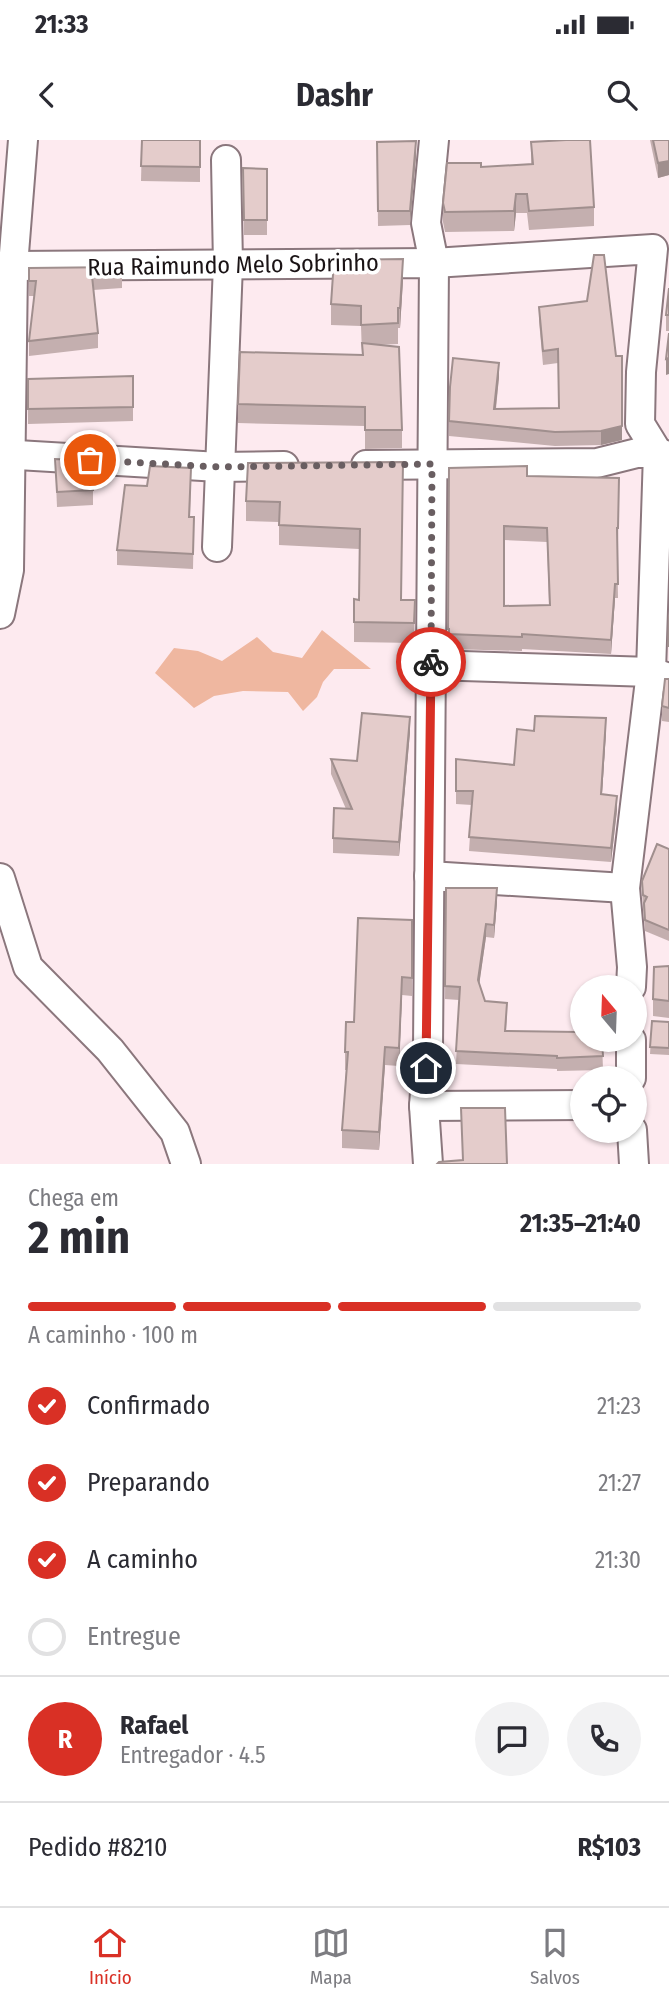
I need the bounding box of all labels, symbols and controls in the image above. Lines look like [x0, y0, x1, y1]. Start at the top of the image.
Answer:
text: 21:33 [35, 9, 89, 40]
icon: back [28, 76, 66, 114]
text: Dashr [296, 76, 373, 114]
icon: search [603, 76, 641, 114]
street label: Rua Raimundo Melo Sobrinho [87, 248, 379, 282]
pin [60, 430, 120, 490]
icon: bag [71, 441, 109, 479]
courier [396, 627, 466, 697]
icon: bike [412, 643, 450, 681]
north arrow [570, 975, 648, 1052]
map controls [570, 975, 647, 1143]
pin [396, 1038, 456, 1098]
icon: home [407, 1049, 445, 1087]
button: locate [570, 1066, 647, 1143]
text: Chega em [28, 1184, 119, 1212]
text: 21:35–21:40 [520, 1208, 641, 1239]
text: 2 min [28, 1210, 130, 1265]
text: A caminho · 100 m [28, 1321, 198, 1349]
icon: check [28, 1387, 66, 1425]
text: Confirmado [87, 1390, 210, 1421]
text: 21:23 [597, 1392, 641, 1420]
icon: check [28, 1464, 66, 1502]
text: Preparando [87, 1467, 210, 1498]
text: 21:27 [598, 1469, 641, 1497]
icon: check [28, 1541, 66, 1579]
text: A caminho [87, 1544, 198, 1575]
text: 21:30 [595, 1546, 641, 1574]
text: Entregue [87, 1621, 181, 1652]
button: chat [475, 1702, 549, 1776]
button: phone [567, 1702, 641, 1776]
text: Rafael [120, 1710, 188, 1741]
text: R [58, 1724, 72, 1755]
text: Entregador · 4.5 [120, 1741, 266, 1769]
text: Pedido #8210 [28, 1832, 168, 1863]
text: R$103 [577, 1832, 641, 1863]
tab: Início [89, 1924, 132, 1989]
tab: Mapa [310, 1924, 352, 1989]
tab: Salvos [530, 1924, 580, 1989]

